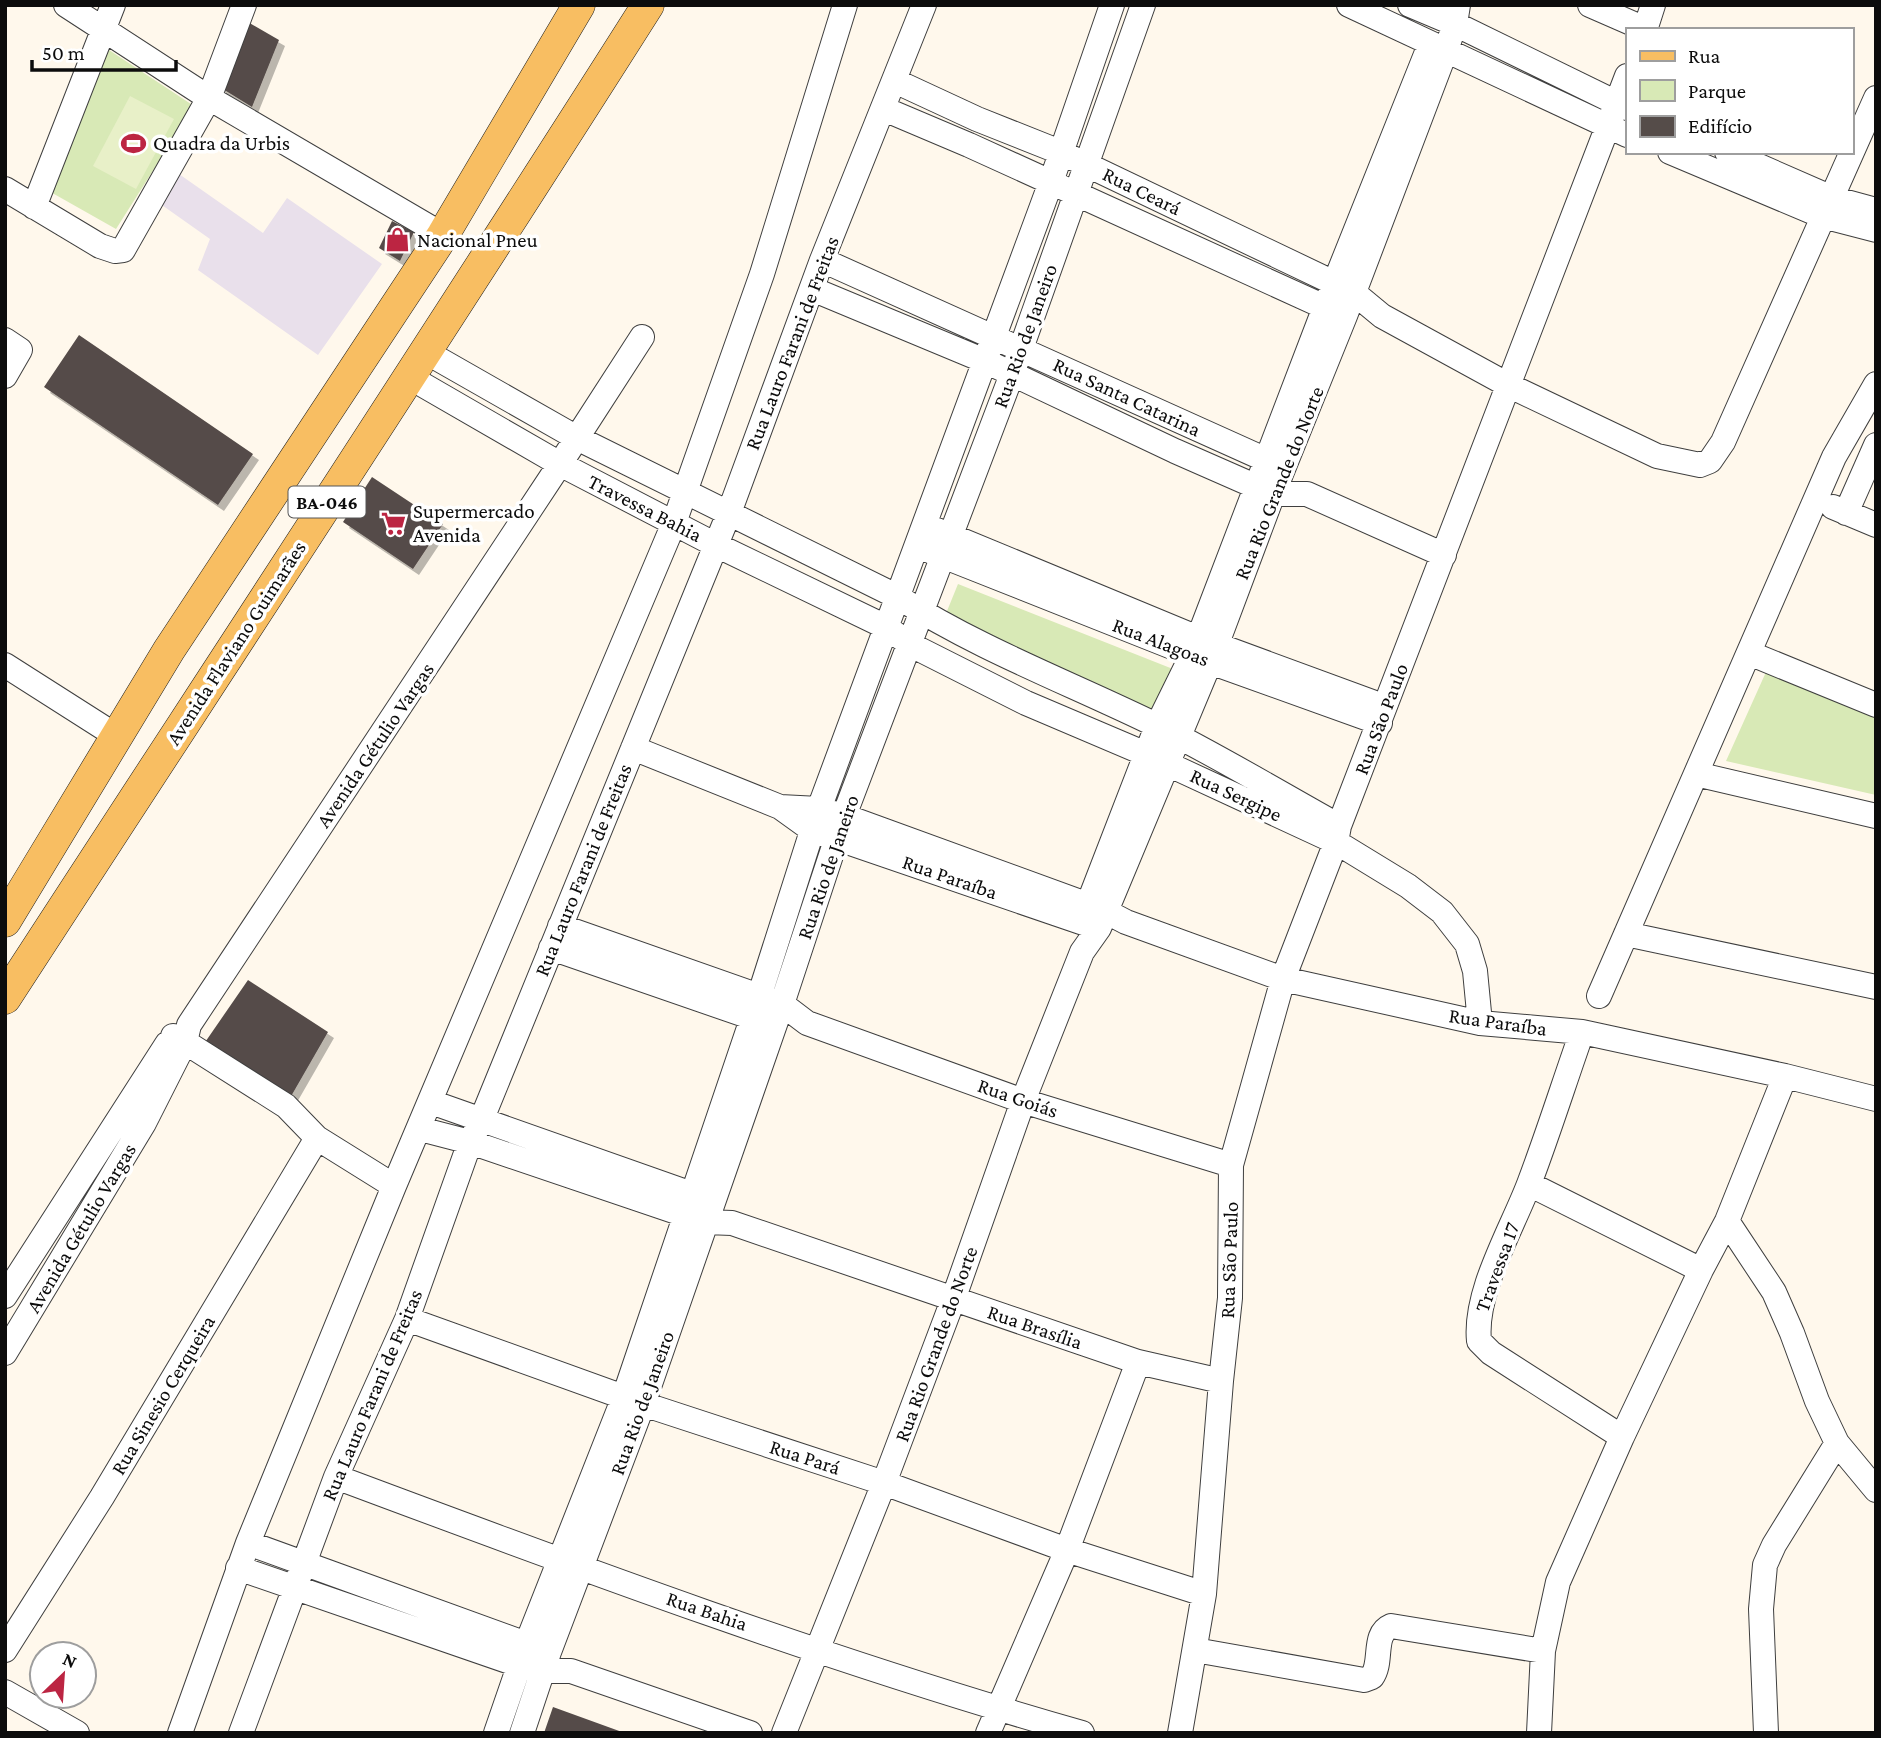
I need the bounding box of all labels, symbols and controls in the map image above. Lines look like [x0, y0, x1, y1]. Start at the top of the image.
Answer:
scale bar [32, 28, 175, 72]
legend [1626, 28, 1853, 154]
text: 50 m [42, 41, 85, 65]
text: Rua [1688, 44, 1721, 68]
text: Parque [1688, 79, 1746, 103]
text: Edifício [1688, 114, 1752, 138]
sports icon: Quadra da Urbis [119, 129, 147, 157]
place label: Quadra da Urbis [153, 131, 290, 155]
street label: Rua Ceará [1099, 162, 1185, 220]
shop icon: Nacional Pneu [383, 226, 411, 254]
place label: Nacional Pneu [417, 228, 538, 252]
street label: Rua Lauro Farani de Freitas [740, 233, 844, 453]
street label: Rua Rio de Janeiro [988, 261, 1062, 411]
street label: Rua Santa Catarina [1049, 352, 1205, 442]
street label: Rua Rio Grande do Norte [1229, 383, 1329, 583]
street label: Travessa Bahia [584, 469, 706, 547]
road number: BA-046 [288, 486, 366, 517]
place label: Supermercado Avenida [413, 499, 535, 547]
supermarket icon: Supermercado Avenida [379, 509, 407, 537]
street label: Avenida Flaviano Guimarães [161, 536, 311, 750]
street label: Rua Alagoas [1109, 613, 1213, 671]
street label: Avenida Gétulio Vargas [311, 658, 439, 832]
street label: Rua São Paulo [1349, 660, 1413, 778]
street label: Rua Lauro Farani de Freitas [529, 760, 637, 980]
street label: Rua Sergipe [1186, 763, 1286, 827]
street label: Rua Rio de Janeiro [792, 792, 864, 942]
street label: Rua Paraíba [899, 850, 1001, 905]
street label: Rua Paraíba [1447, 1003, 1549, 1041]
street label: Rua Goiás [975, 1073, 1061, 1123]
street label: Avenida Gétulio Vargas [21, 1139, 141, 1317]
street label: Rua São Paulo [1215, 1201, 1243, 1319]
street label: Travessa 17 [1470, 1219, 1524, 1315]
street label: Rua Rio Grande do Norte [889, 1243, 983, 1445]
street label: Rua Lauro Farani de Freitas [317, 1286, 427, 1504]
street label: Rua Brasília [984, 1300, 1086, 1355]
street label: Rua Sinesio Cerqueira [106, 1311, 220, 1479]
street label: Rua Rio de Janeiro [605, 1328, 679, 1478]
street label: Rua Pará [767, 1434, 844, 1480]
street label: Rua Bahia [663, 1586, 751, 1636]
north arrow [28, 1640, 98, 1710]
text: N [60, 1648, 80, 1672]

